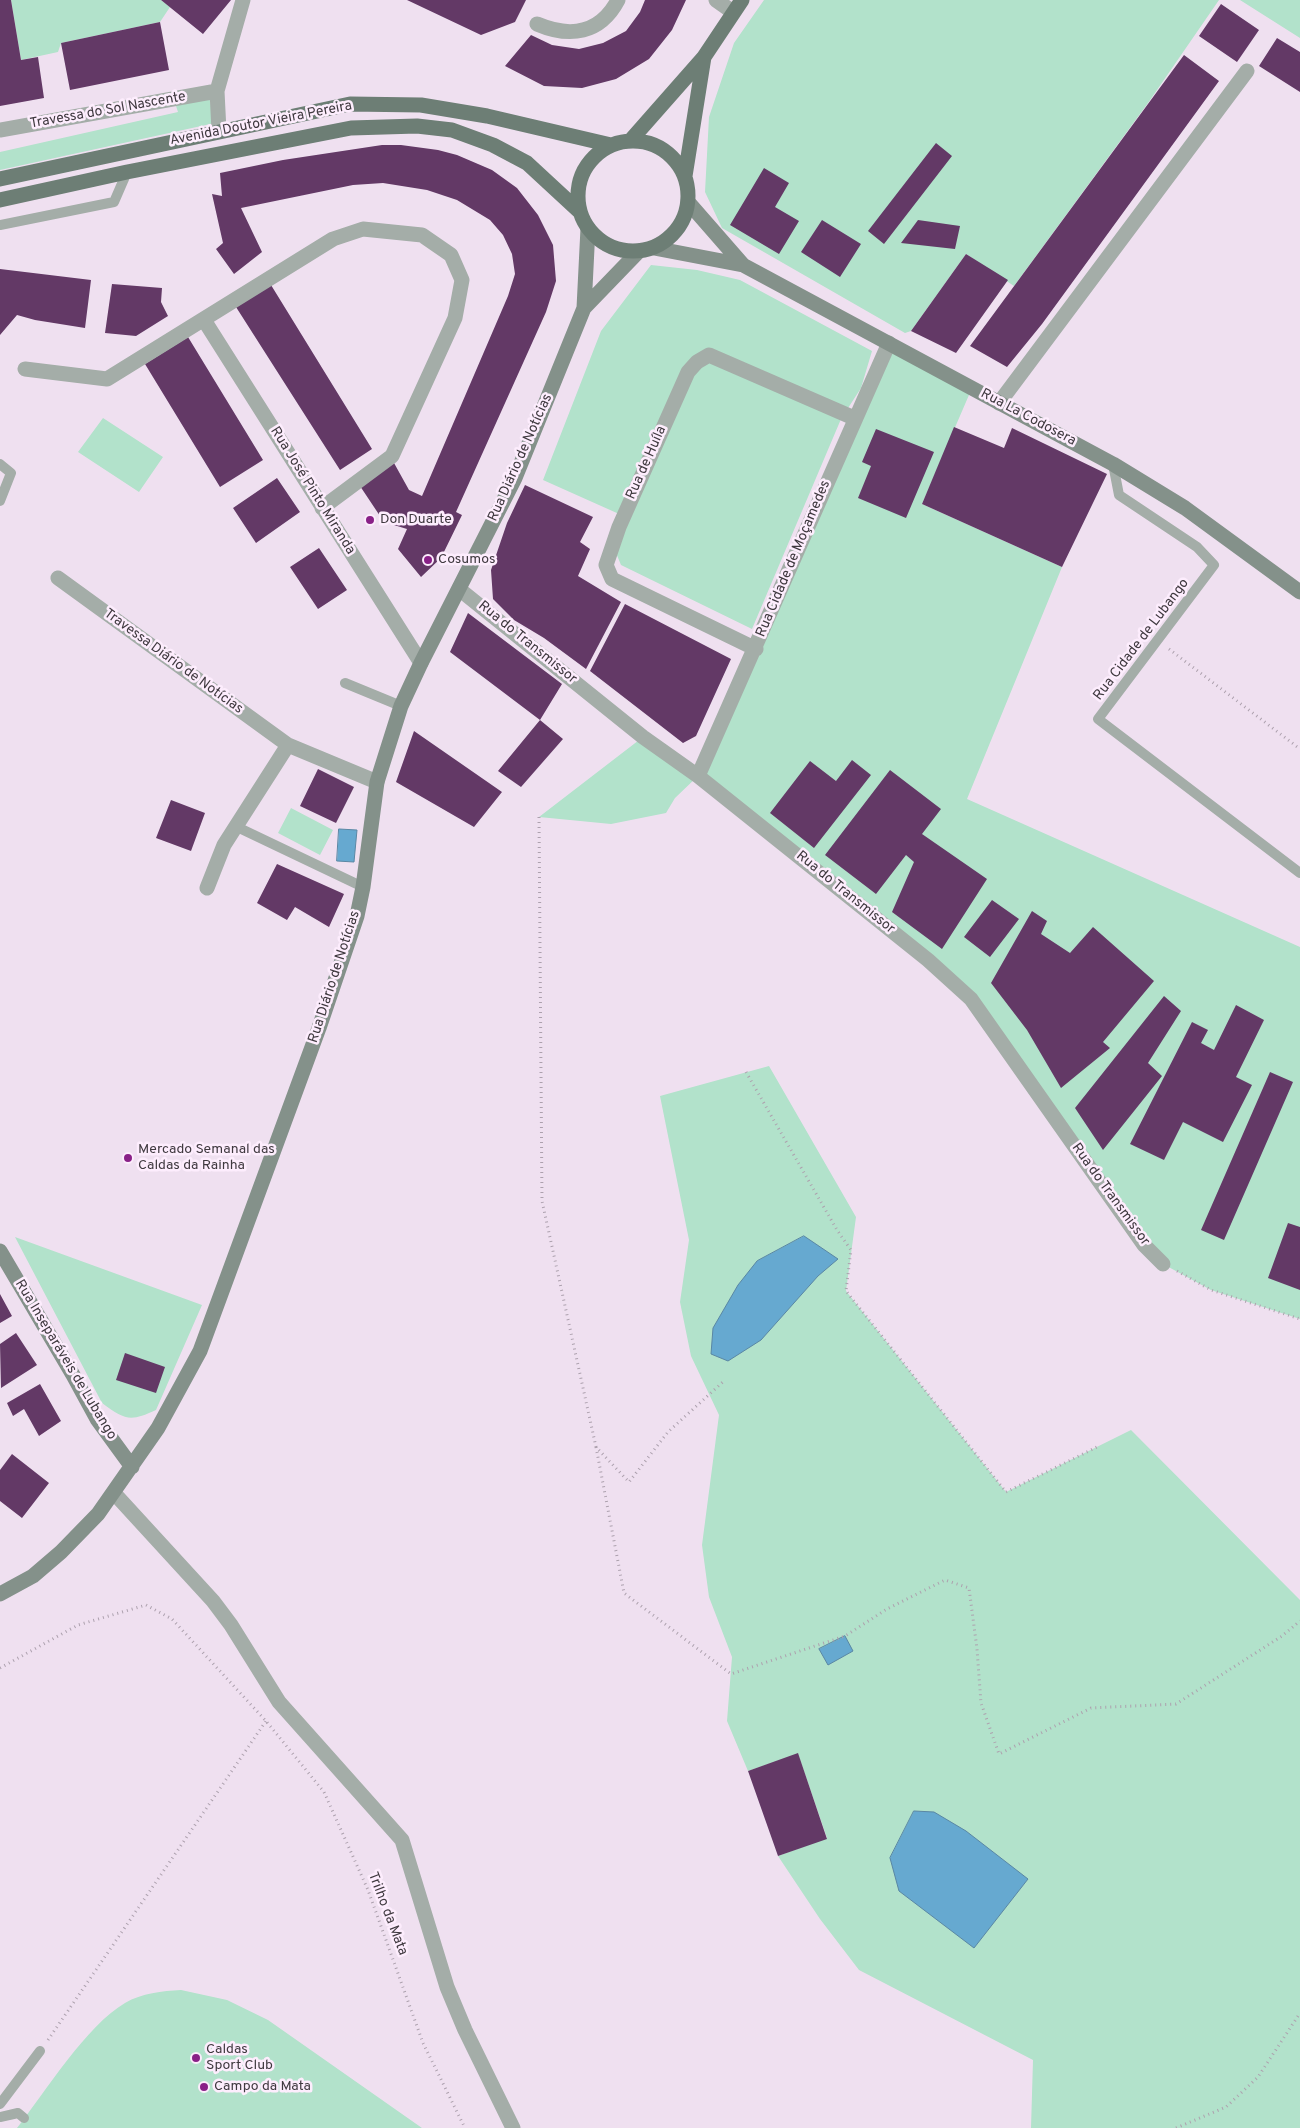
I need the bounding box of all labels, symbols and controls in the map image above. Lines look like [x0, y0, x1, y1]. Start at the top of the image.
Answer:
street label: Travessa do Sol Nascente [29, 89, 187, 133]
street label: Avenida Doutor Vieira Pereira [169, 98, 353, 150]
street label: Rua La Codosera [977, 386, 1079, 450]
street label: Rua Diário de Notícias [485, 392, 557, 524]
street label: Rua José Pinto Miranda [266, 424, 358, 558]
street label: Rua de Huíla [623, 424, 671, 502]
street label: Rua Cidade de Moçamedes [753, 478, 835, 640]
place label: Don Duarte [380, 512, 452, 528]
marker: Don Duarte [364, 514, 376, 526]
place label: Cosumos [438, 552, 496, 568]
marker: Cosumos [422, 554, 434, 566]
street label: Rua Cidade de Lubango [1091, 576, 1193, 704]
street label: Rua do Transmissor [474, 598, 580, 688]
street label: Travessa Diário de Notícias [100, 606, 246, 718]
street label: Rua do Transmissor [792, 848, 898, 938]
street label: Rua Diário de Notícias [306, 909, 364, 1045]
street label: Rua do Transmissor [1067, 1141, 1153, 1249]
place label: Mercado Semanal das Caldas da Rainha [138, 1142, 275, 1174]
marker: Mercado Semanal das Caldas da Rainha [122, 1152, 134, 1164]
street label: Rua Inseparáveis de Lubango [11, 1277, 119, 1443]
street label: Trilho da Mata [363, 1870, 411, 1958]
place label: Caldas Sport Club [206, 2042, 273, 2074]
marker: Caldas Sport Club [190, 2052, 202, 2064]
place label: Campo da Mata [214, 2079, 311, 2095]
marker: Campo da Mata [198, 2081, 210, 2093]

